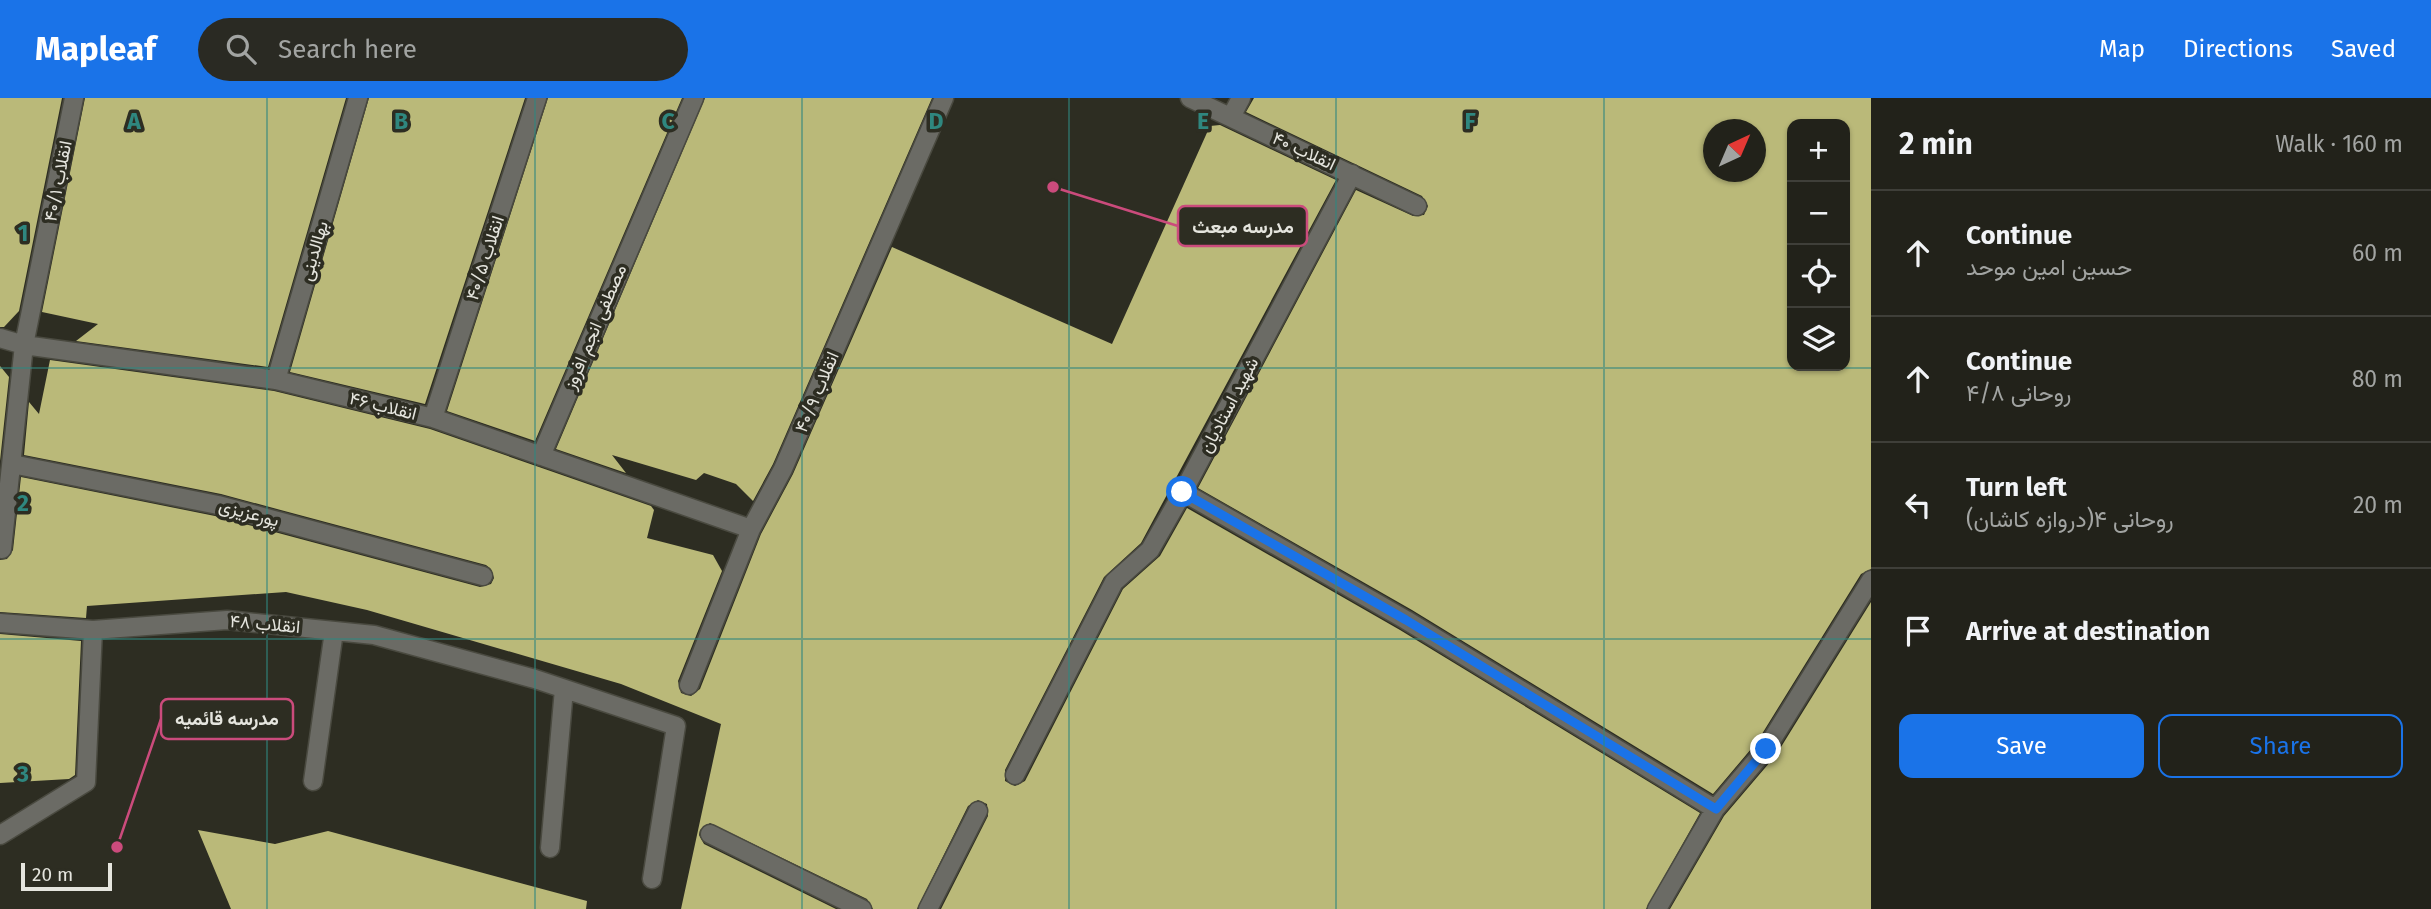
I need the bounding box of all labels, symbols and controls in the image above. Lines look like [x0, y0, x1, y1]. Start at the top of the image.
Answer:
search box [198, 18, 688, 81]
text: Mapleaf [35, 29, 156, 69]
icon: search [222, 30, 260, 68]
text: Search here [278, 34, 417, 65]
text: Map [2099, 35, 2145, 63]
text: Directions [2183, 35, 2293, 63]
text: Saved [2331, 35, 2396, 63]
text: A [126, 107, 141, 135]
text: B [394, 107, 408, 135]
text: C [661, 107, 675, 135]
text: D [929, 107, 944, 135]
text: E [1197, 107, 1209, 135]
text: F [1464, 107, 1476, 135]
north arrow [1703, 119, 1766, 182]
map controls [1787, 119, 1850, 371]
button: + [1787, 119, 1850, 182]
text: 2 min [1899, 126, 1973, 162]
street label: انقلاب ۴۰ [1269, 127, 1339, 175]
text: Walk · 160 m [2275, 130, 2403, 158]
street label: انقلاب ۴۰/۱ [39, 139, 77, 223]
button: − [1787, 182, 1850, 245]
callout: مدرسه مبعث [1178, 206, 1307, 246]
street label: انقلاب ۴۰/۵ [461, 213, 509, 303]
text: مدرسه مبعث [1192, 215, 1294, 239]
text: 1 [18, 219, 28, 247]
street label: بهاالدینی [295, 219, 333, 283]
text: Continue [1966, 220, 2072, 251]
icon: ahead [1899, 234, 1937, 272]
text: 60 m [2352, 239, 2403, 267]
button: locate [1787, 245, 1850, 308]
text: حسین امین موحد [1966, 253, 2132, 281]
street label: مصطفی انجم افروز [558, 261, 632, 394]
button: layers [1787, 308, 1850, 371]
text: Continue [1966, 346, 2072, 377]
street label: انقلاب ۴۰/۹ [790, 348, 844, 436]
street label: شهید استادیان [1195, 353, 1263, 457]
icon: ahead [1899, 360, 1937, 398]
text: 80 m [2352, 365, 2403, 393]
text: روحانی ۴/۸ [1966, 379, 2071, 407]
street label: انقلاب ۴۶ [347, 387, 419, 425]
text: Turn left [1966, 472, 2067, 503]
route start [1166, 476, 1197, 507]
icon: left [1899, 486, 1937, 524]
text: 2 [17, 489, 29, 517]
text: 20 m [2353, 491, 2403, 519]
street label: پورعزیزی [216, 494, 282, 533]
text: روحانی ۴(دروازه کاشان) [1966, 505, 2174, 533]
street label: انقلاب ۴۸ [229, 610, 301, 638]
icon: arrive [1899, 612, 1937, 650]
text: Arrive at destination [1966, 616, 2210, 647]
callout: مدرسه قائمیه [161, 699, 293, 739]
text: مدرسه قائمیه [175, 707, 279, 731]
button: Save [1899, 714, 2144, 778]
button: Share [2158, 714, 2403, 778]
route end [1750, 733, 1781, 764]
text: 3 [16, 760, 29, 788]
scale bar [21, 860, 112, 892]
text: 20 m [32, 863, 73, 886]

